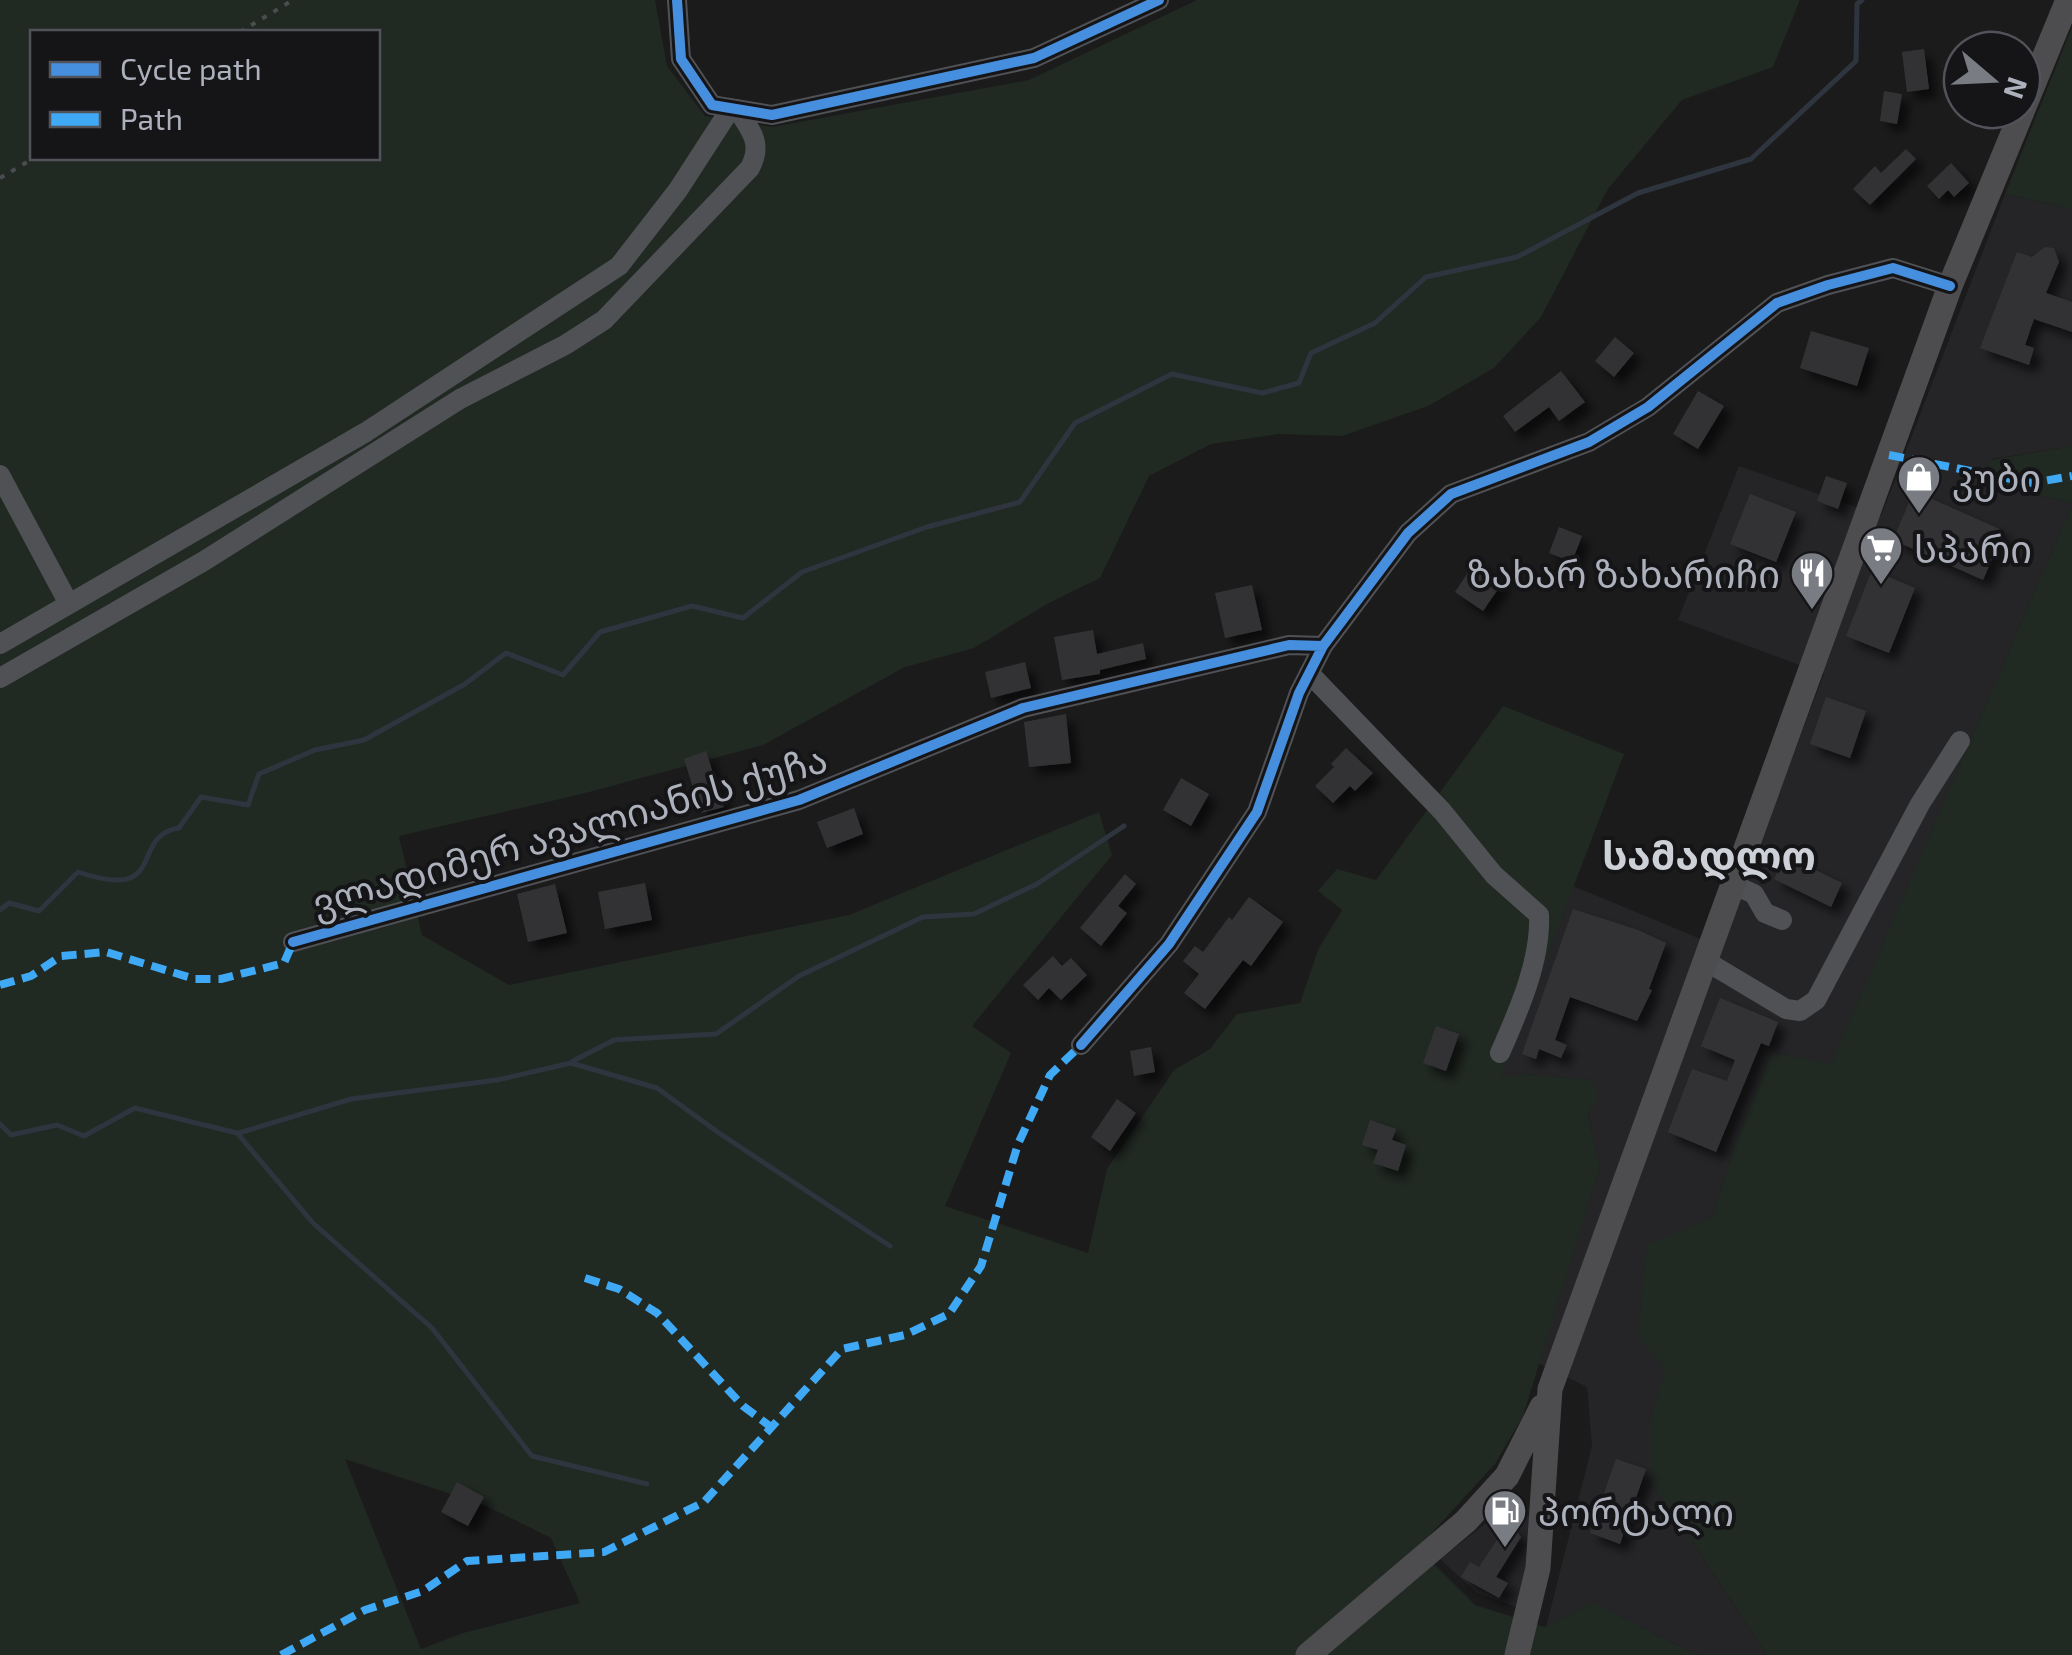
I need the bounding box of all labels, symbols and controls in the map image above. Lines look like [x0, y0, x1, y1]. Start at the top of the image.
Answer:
legend [30, 30, 380, 160]
north arrow [1942, 30, 2042, 130]
text: Cycle path [120, 50, 262, 86]
text: N [1997, 73, 2036, 104]
text: Path [120, 100, 183, 136]
shop icon: კუბი [1896, 454, 1942, 515]
place label: კუბი [1952, 454, 2041, 502]
supermarket icon: სპარი [1858, 525, 1904, 586]
place label: სპარი [1914, 525, 2032, 571]
place label: ზახარ ზახარიჩი [1468, 550, 1780, 596]
restaurant icon: ზახარ ზახარიჩი [1789, 550, 1835, 611]
street label: ვლადიმერ ავალიანის ქუჩა [306, 734, 833, 928]
district label: სამადლო [1602, 830, 1816, 881]
fuel station icon: პორტალი [1482, 1488, 1528, 1549]
place label: პორტალი [1538, 1488, 1734, 1536]

